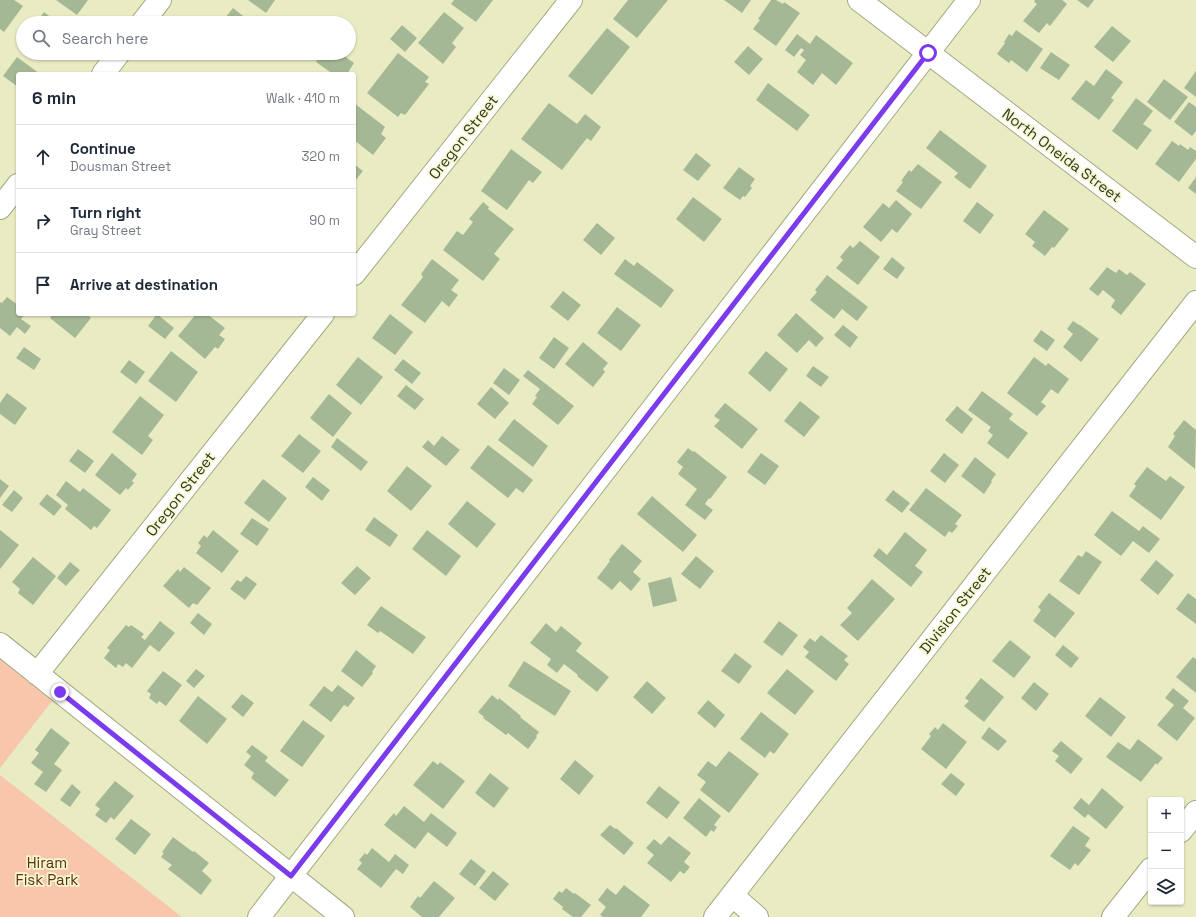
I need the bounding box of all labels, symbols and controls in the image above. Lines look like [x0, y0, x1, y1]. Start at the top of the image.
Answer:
search box [16, 16, 356, 60]
icon: search [30, 27, 52, 49]
text: Search here [62, 29, 148, 48]
route start [919, 44, 937, 62]
text: 6 min [32, 87, 76, 109]
text: Walk · 410 m [266, 90, 340, 107]
street label: Oregon Street [424, 91, 502, 183]
street label: North Oneida Street [999, 104, 1126, 206]
text: Continue [70, 139, 136, 158]
icon: ahead [32, 146, 54, 168]
text: 320 m [301, 148, 340, 165]
text: Dousman Street [70, 158, 171, 175]
text: Turn right [70, 203, 141, 222]
icon: right [32, 210, 54, 232]
text: 90 m [309, 212, 340, 229]
text: Gray Street [70, 222, 142, 239]
icon: arrive [32, 274, 54, 296]
text: Arrive at destination [70, 275, 218, 294]
street label: Oregon Street [141, 448, 219, 540]
street label: Division Street [915, 563, 995, 657]
route end [51, 683, 69, 701]
map controls [1148, 797, 1184, 905]
button: + [1148, 797, 1184, 833]
button: − [1148, 833, 1184, 869]
park label: Hiram Fisk Park [16, 853, 78, 889]
button: layers [1148, 869, 1184, 905]

